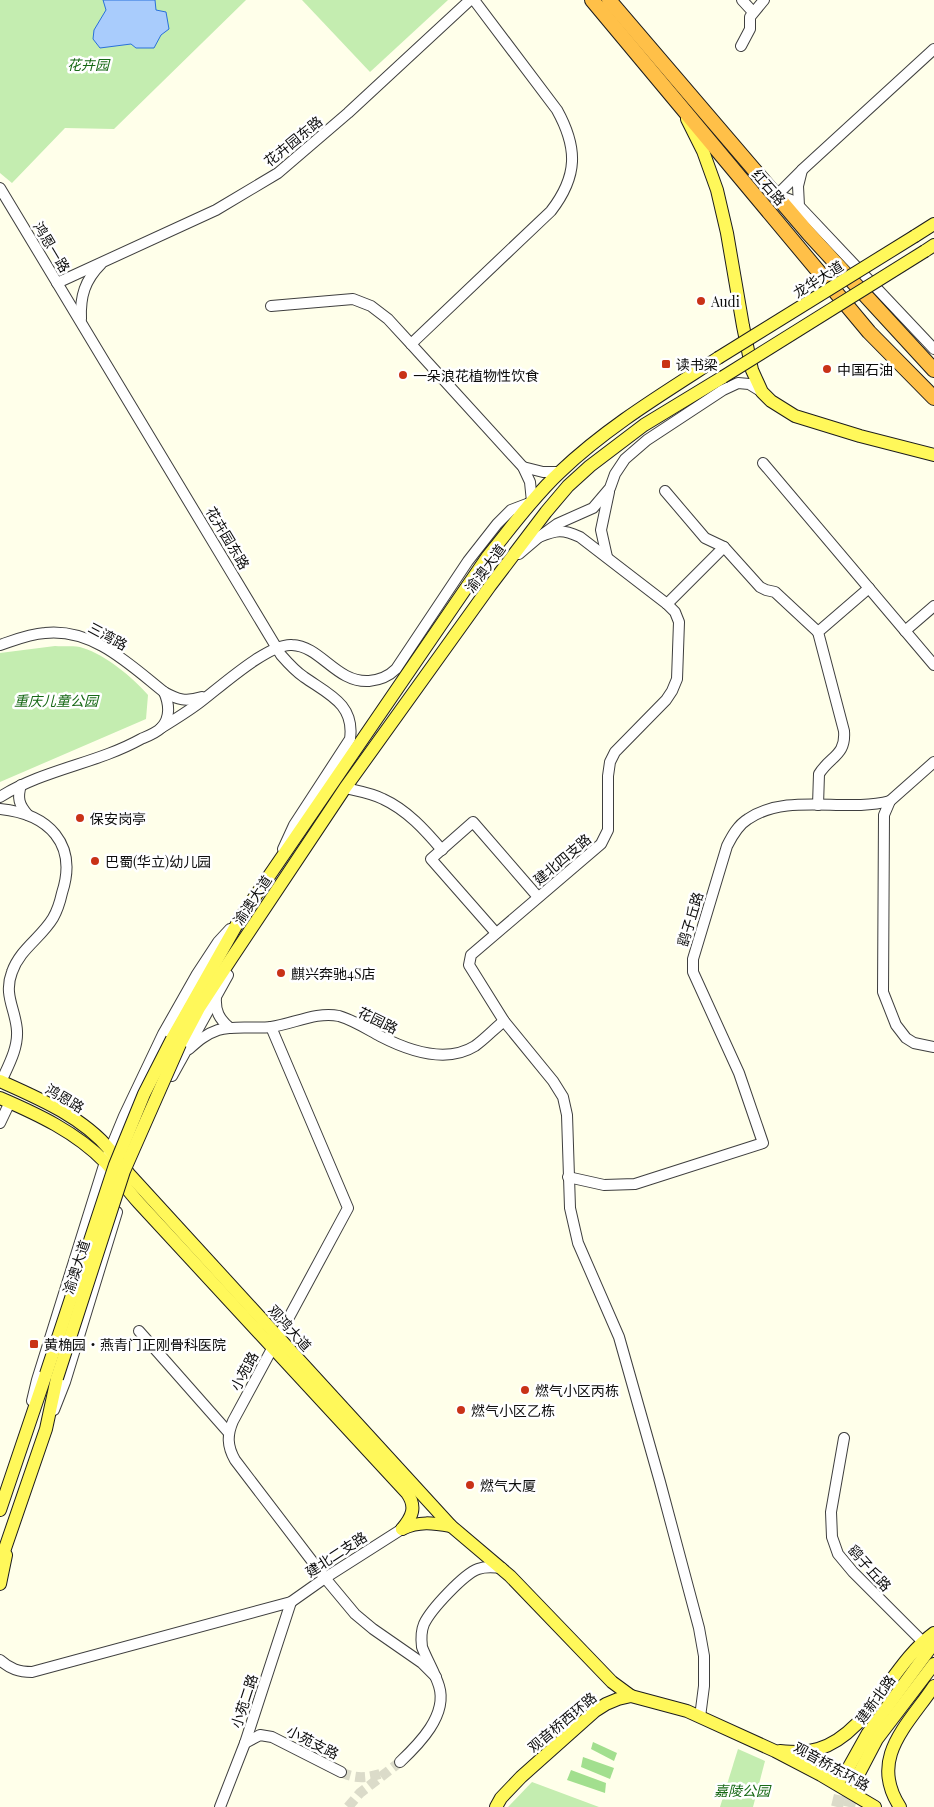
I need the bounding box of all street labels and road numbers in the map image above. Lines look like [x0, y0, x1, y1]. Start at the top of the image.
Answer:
street label: 花卉园东路 [260, 112, 326, 170]
street label: 红石路 [748, 165, 790, 209]
street label: 鸿恩一路 [29, 218, 75, 276]
street label: 龙华大道 [789, 256, 847, 302]
street label: 花卉园东路 [202, 503, 254, 573]
street label: 渝澳大道 [461, 540, 509, 596]
street label: 三湾路 [85, 618, 131, 654]
street label: 建北四支路 [529, 829, 595, 889]
street label: 渝澳大道 [228, 871, 276, 929]
street label: 鹞子丘路 [673, 889, 707, 949]
street label: 花园路 [355, 1002, 401, 1038]
street label: 鸿恩路 [42, 1079, 88, 1117]
street label: 渝澳大道 [58, 1237, 94, 1297]
street label: 观鸿大道 [264, 1301, 316, 1355]
street label: 小苑路 [226, 1348, 262, 1394]
street label: 建北二支路 [301, 1527, 371, 1581]
street label: 鹞子丘路 [844, 1541, 896, 1595]
street label: 小苑二路 [226, 1671, 262, 1731]
street label: 建新北路 [851, 1671, 899, 1727]
street label: 观音桥西环路 [524, 1688, 600, 1756]
street label: 小苑支路 [284, 1721, 342, 1763]
street label: 观音桥东环路 [791, 1737, 873, 1795]

